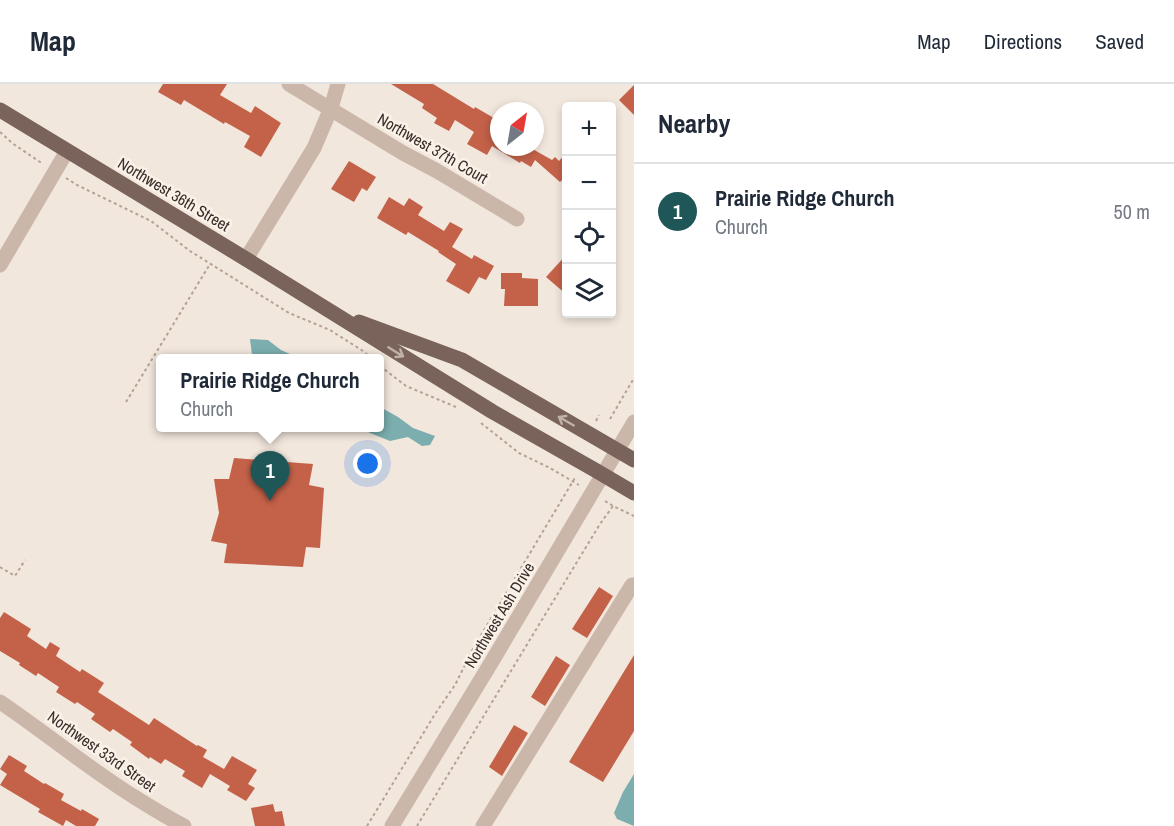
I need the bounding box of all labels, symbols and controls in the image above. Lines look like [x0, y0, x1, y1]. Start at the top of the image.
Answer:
text: Map [30, 22, 76, 60]
text: Map [917, 27, 951, 56]
text: Directions [984, 27, 1062, 56]
text: Saved [1095, 27, 1144, 56]
north arrow [490, 102, 544, 156]
map controls [562, 102, 616, 318]
button: + [562, 102, 616, 156]
text: Nearby [658, 106, 730, 141]
street label: Northwest 37th Court [374, 107, 492, 189]
street label: Northwest 36th Street [114, 152, 234, 236]
button: − [562, 156, 616, 210]
text: Prairie Ridge Church [715, 183, 894, 213]
text: 1 [673, 198, 682, 225]
text: 50 m [1114, 198, 1150, 225]
button: locate [562, 210, 616, 264]
text: Church [715, 213, 768, 240]
button: layers [562, 264, 616, 318]
one-way arrow [387, 346, 404, 358]
popup [156, 354, 384, 432]
text: Prairie Ridge Church [180, 365, 360, 395]
text: Church [180, 395, 233, 422]
one-way arrow [558, 415, 575, 427]
your location [353, 449, 382, 478]
pin: 1 [250, 452, 290, 501]
street label: Northwest Ash Drive [459, 558, 539, 672]
street label: Northwest 33rd Street [43, 705, 161, 797]

